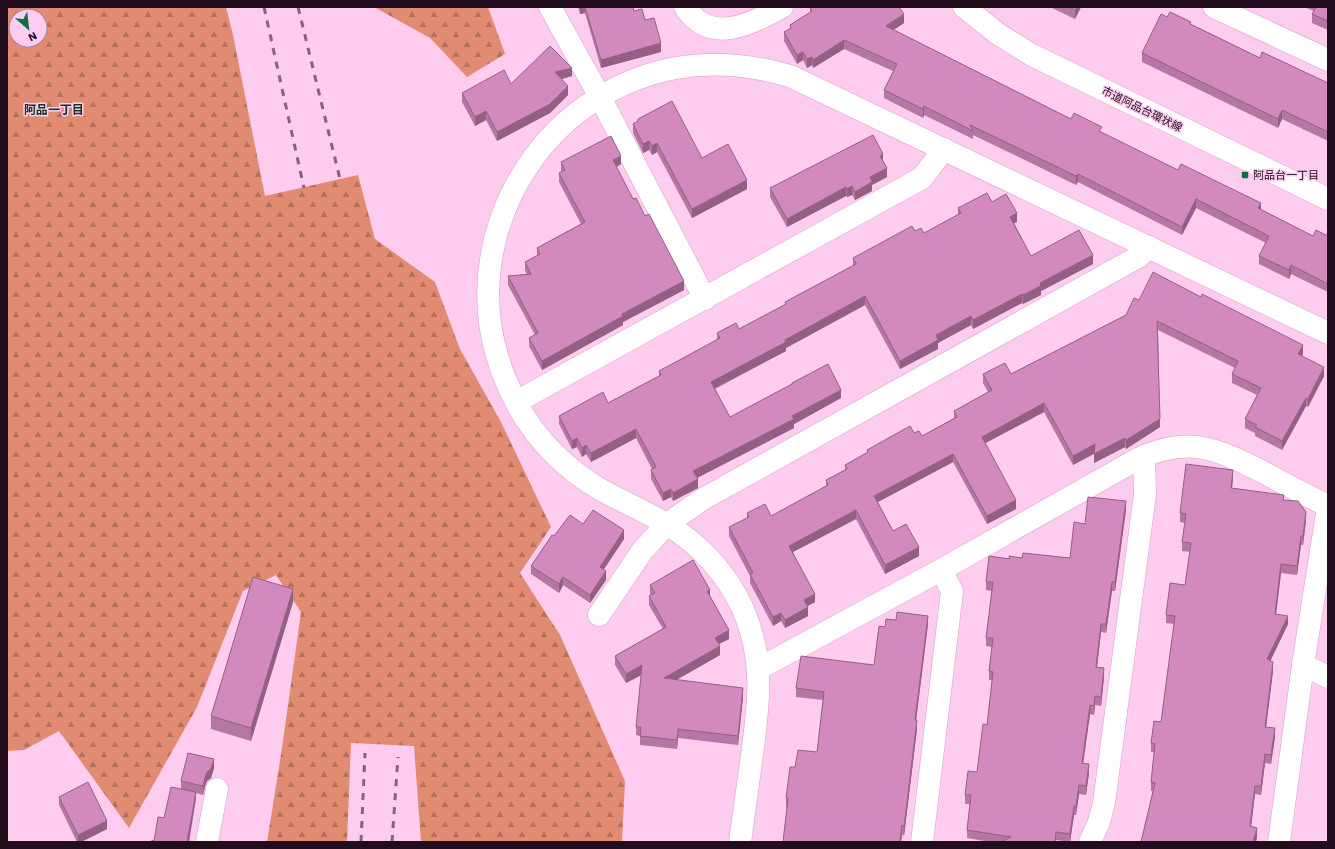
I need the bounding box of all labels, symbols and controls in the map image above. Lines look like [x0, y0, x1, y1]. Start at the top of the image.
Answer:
north arrow [8, 8, 48, 48]
text: N [26, 29, 39, 44]
street label: 市道阿品台環状線 [1099, 84, 1184, 135]
district label: 阿品一丁目 [24, 103, 84, 117]
place label: 阿品台一丁目 [1253, 169, 1319, 182]
marker: 阿品台一丁目 [1240, 170, 1250, 180]

